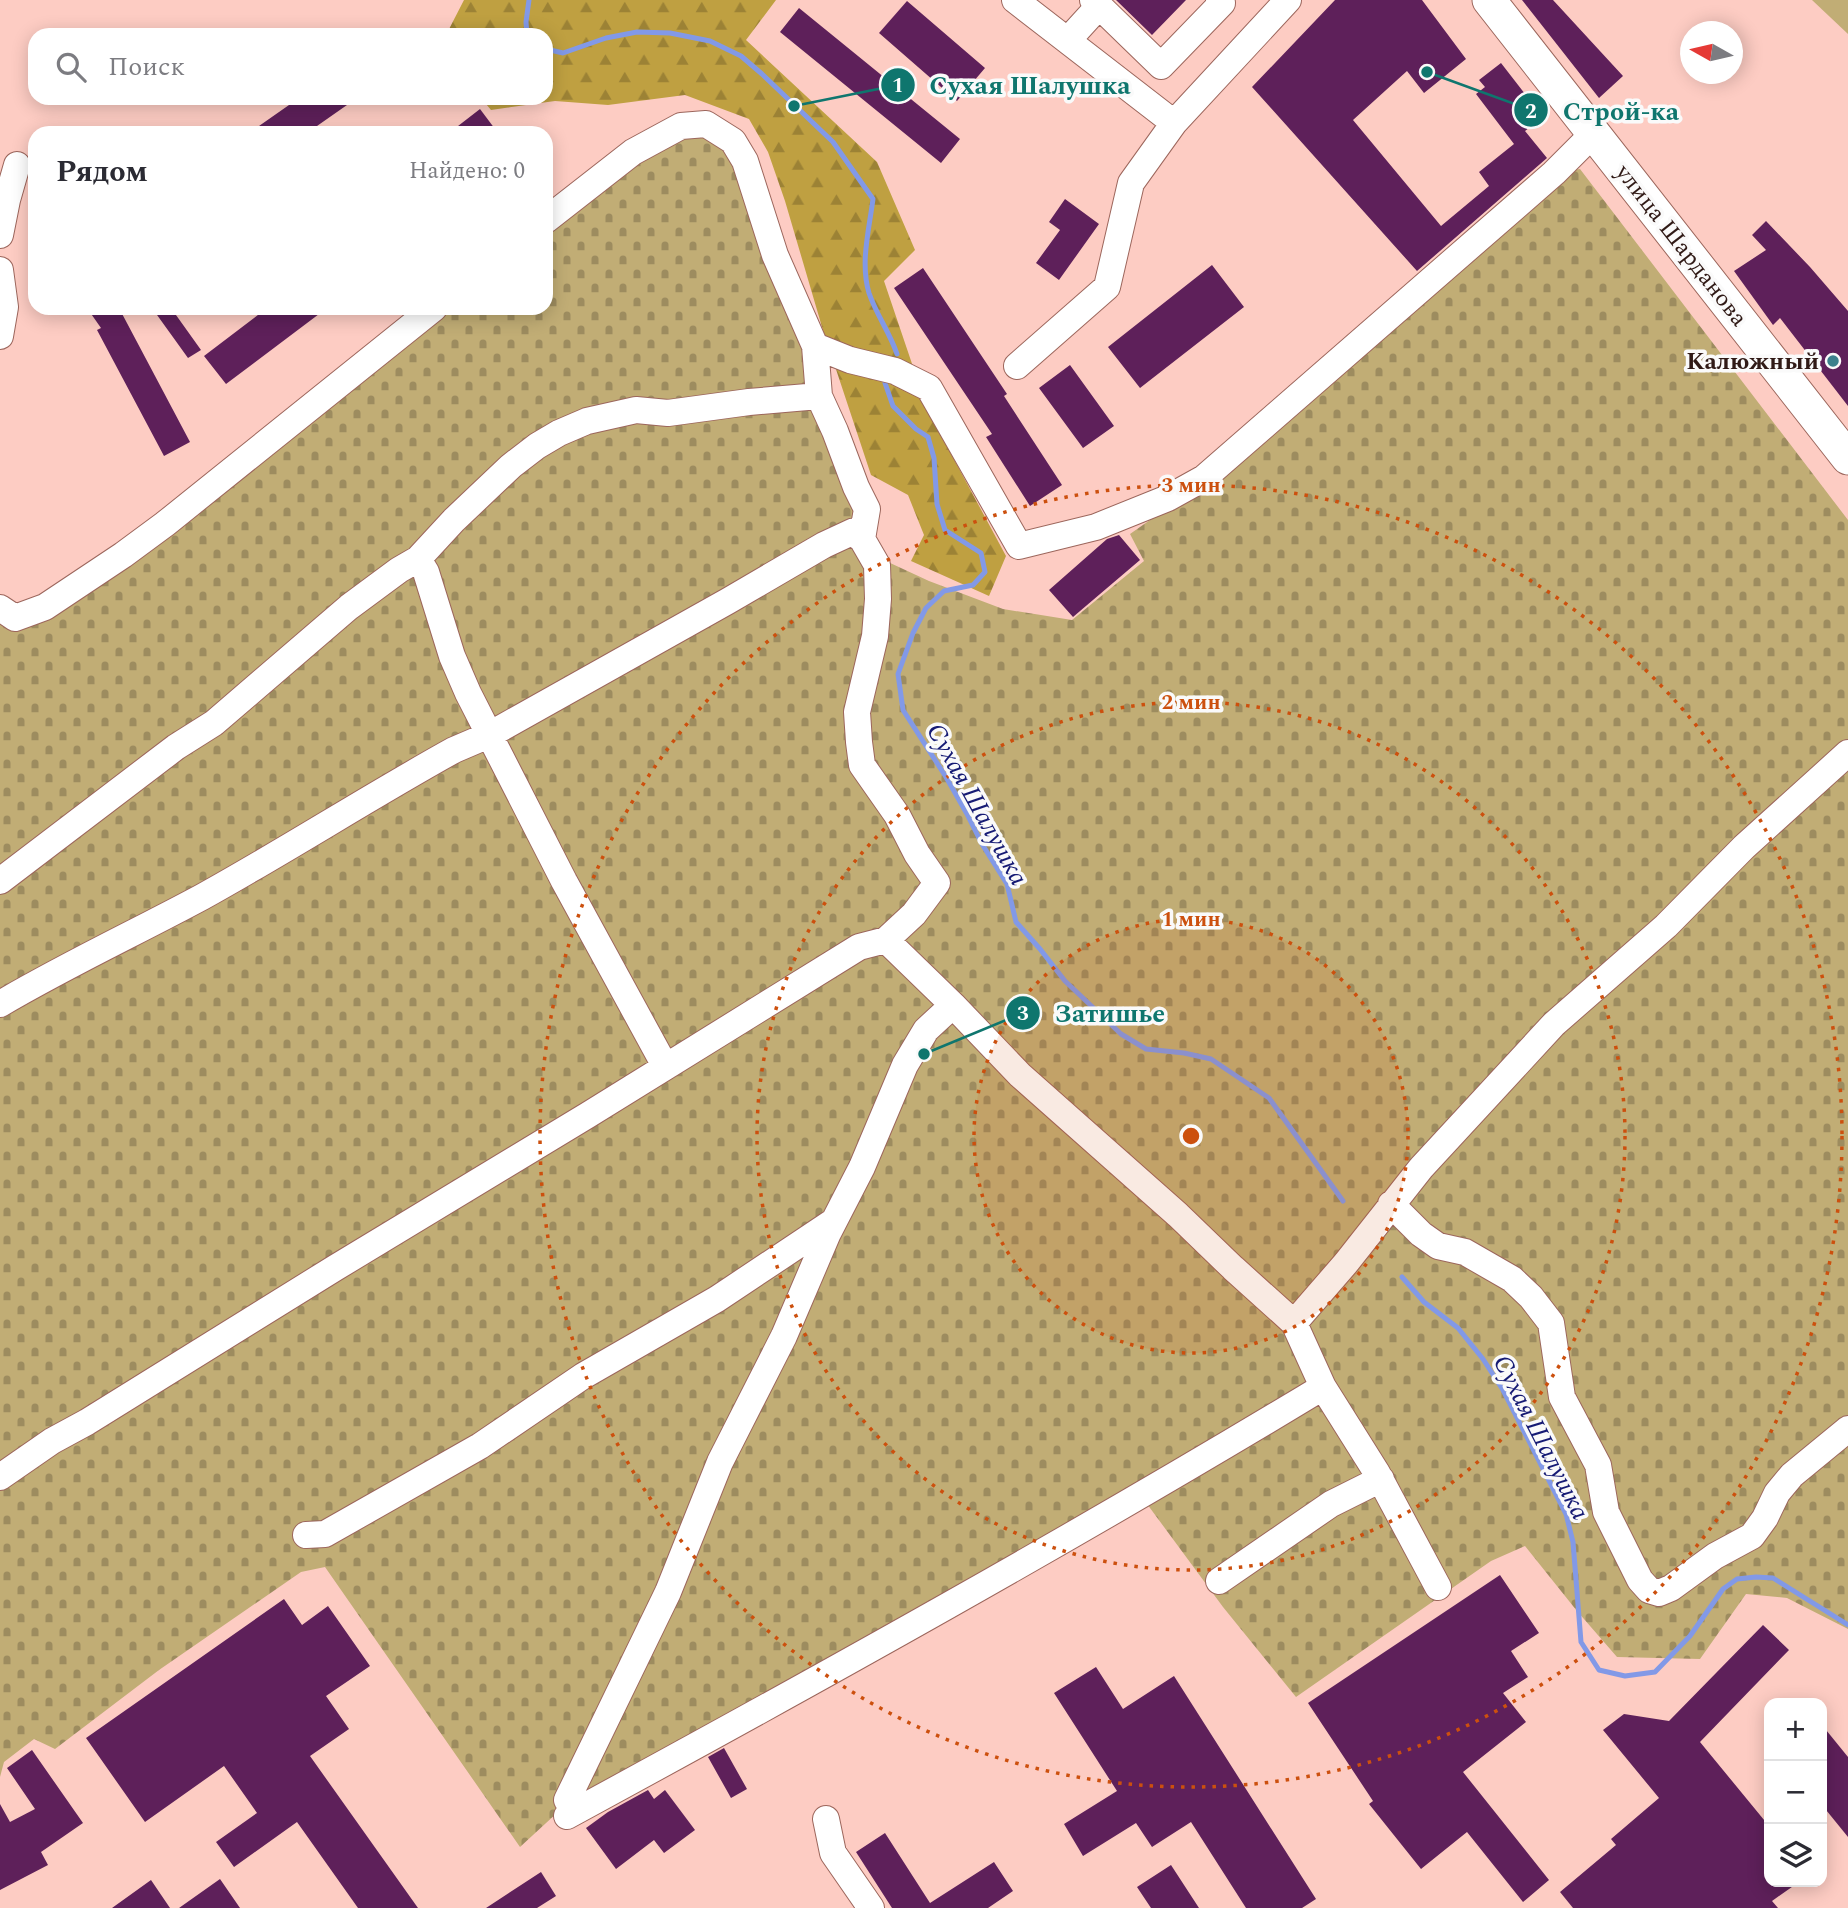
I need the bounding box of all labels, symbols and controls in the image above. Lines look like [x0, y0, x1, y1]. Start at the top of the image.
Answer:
north arrow [1680, 21, 1743, 84]
search box [28, 28, 553, 105]
text: Поиск [108, 47, 185, 87]
icon: search [52, 48, 90, 86]
callout: Сухая Шалушка [880, 61, 1145, 108]
text: Сухая Шалушка [929, 66, 1131, 106]
text: 1 [892, 70, 904, 102]
callout: Строй-ка [1514, 87, 1693, 134]
text: Строй-ка [1563, 92, 1680, 132]
text: 2 [1525, 96, 1537, 128]
text: Рядом [56, 149, 148, 195]
text: Найдено: 0 [409, 154, 525, 189]
street label: улица Шарданова [1606, 156, 1756, 335]
place label: Калюжный [1686, 344, 1819, 380]
marker: Калюжный [1825, 353, 1841, 369]
text: 3 мин [1161, 470, 1221, 502]
text: 2 мин [1161, 687, 1221, 719]
water label: Сухая Шалушка [916, 716, 1038, 893]
text: 1 мин [1161, 904, 1221, 936]
callout: Затишье [1005, 989, 1179, 1036]
text: Затишье [1055, 994, 1165, 1034]
text: 3 [1017, 998, 1029, 1030]
centre of rings [1179, 1124, 1203, 1148]
water label: Сухая Шалушка [1482, 1348, 1600, 1527]
map controls [1764, 1698, 1827, 1887]
button: + [1764, 1698, 1827, 1761]
button: − [1764, 1761, 1827, 1824]
button: layers [1764, 1824, 1827, 1887]

